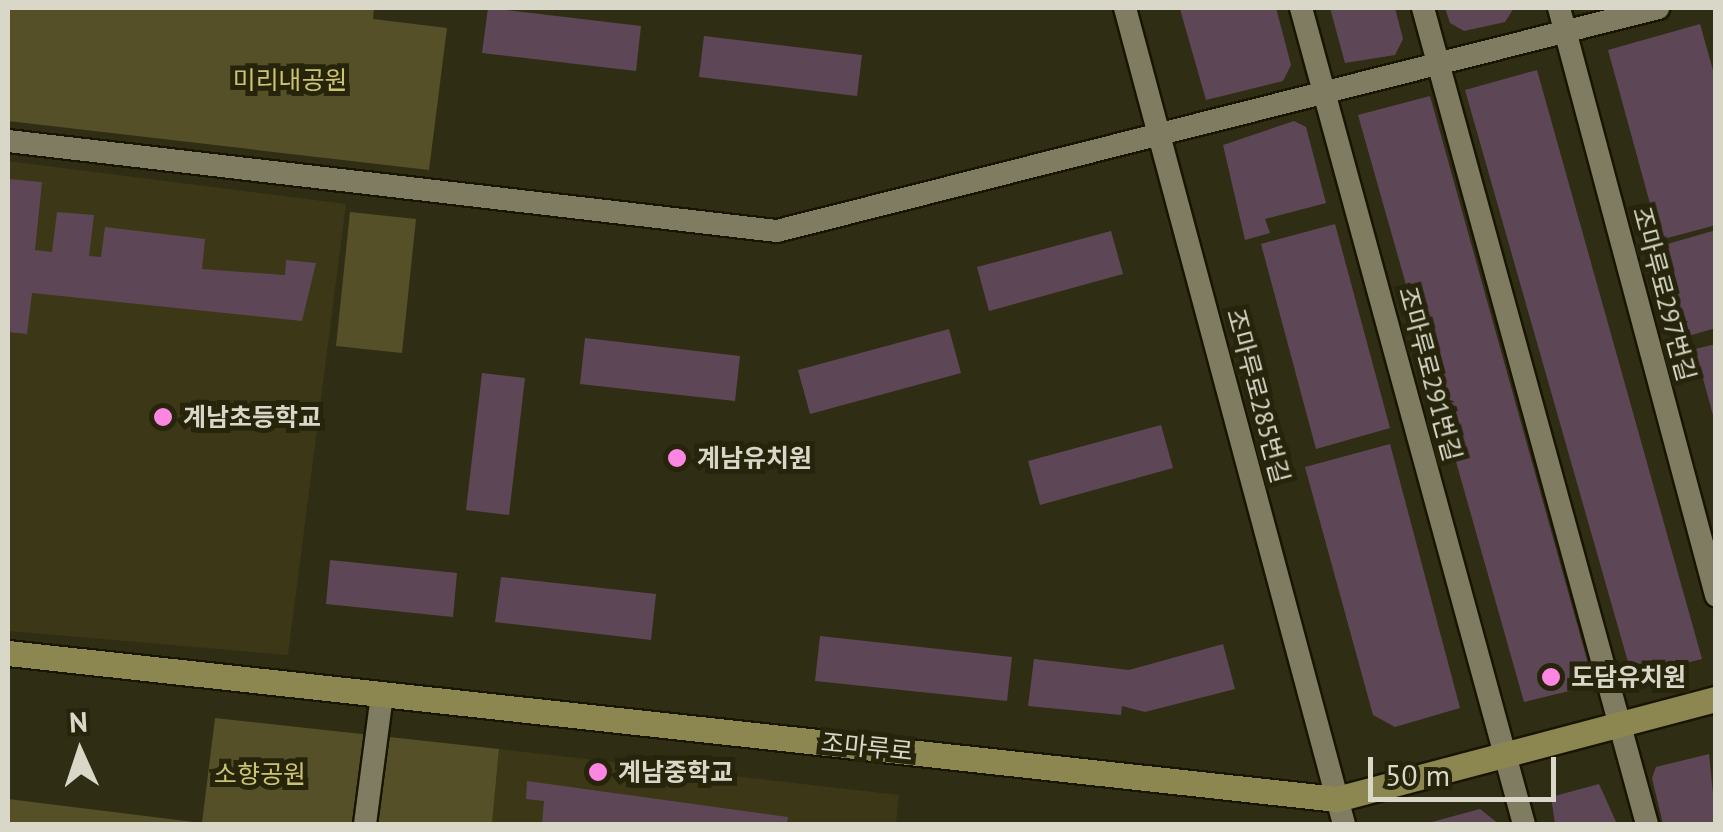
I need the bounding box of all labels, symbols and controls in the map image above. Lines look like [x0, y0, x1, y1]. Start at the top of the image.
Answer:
park label: 미리내공원 [233, 65, 347, 95]
street label: 조마루로297번길 [1626, 204, 1702, 384]
street label: 조마루로291번길 [1392, 284, 1468, 464]
street label: 조마루로285번길 [1220, 306, 1296, 486]
place label: 계남초등학교 [183, 402, 321, 432]
marker: 계남초등학교 [152, 406, 174, 428]
place label: 계남유치원 [697, 443, 812, 473]
marker: 계남유치원 [666, 447, 688, 469]
place label: 도담유치원 [1571, 662, 1686, 692]
marker: 도담유치원 [1540, 666, 1562, 688]
north arrow [30, 702, 130, 802]
text: N [68, 703, 89, 740]
street label: 조마루로 [820, 727, 914, 767]
scale bar [1373, 737, 1560, 799]
text: 50 m [1385, 755, 1450, 794]
place label: 계남중학교 [618, 757, 733, 787]
park label: 소향공원 [214, 759, 306, 789]
marker: 계남중학교 [587, 761, 609, 783]

